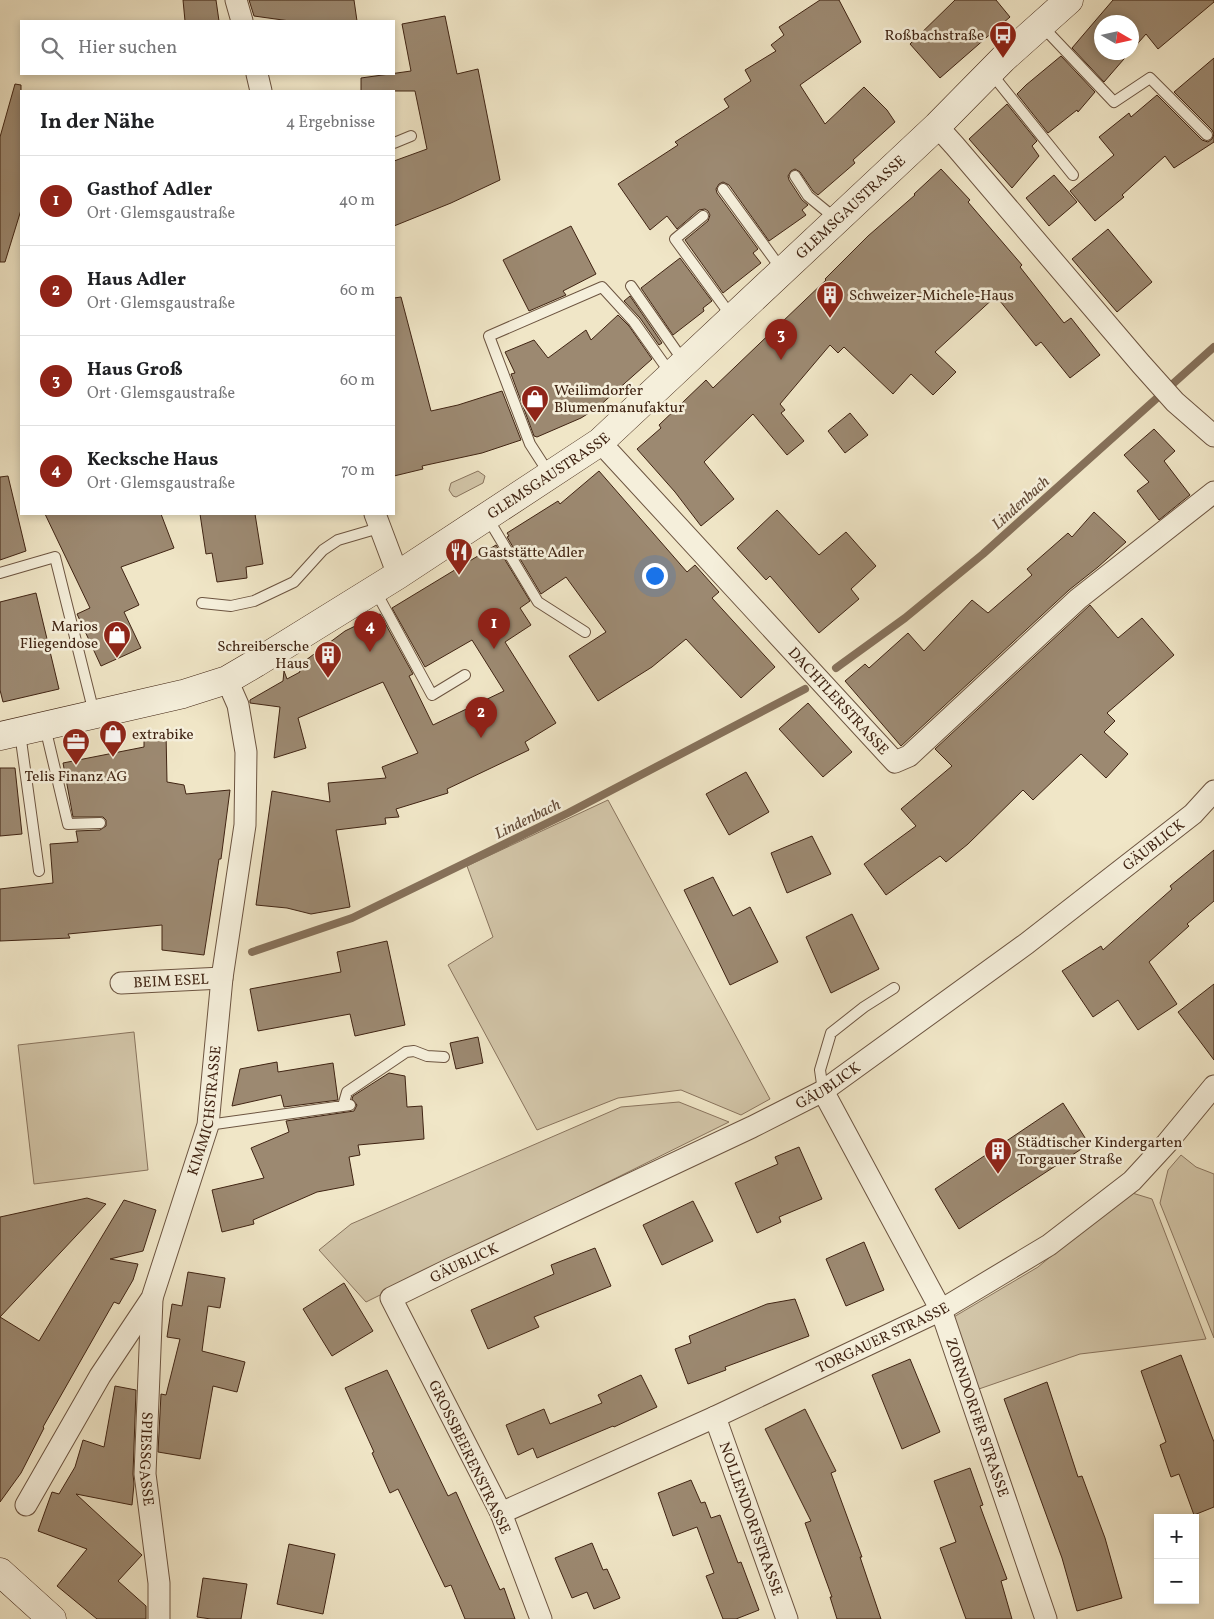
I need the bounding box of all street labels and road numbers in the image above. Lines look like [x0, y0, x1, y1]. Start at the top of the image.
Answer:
street label: GLEMSGAUSTRASSE [792, 151, 911, 265]
street label: GLEMSGAUSTRASSE [484, 428, 616, 525]
street label: DACHTLERSTRASSE [782, 643, 893, 760]
street label: GÄUBLICK [1119, 815, 1190, 877]
street label: BEIM ESEL [133, 970, 210, 994]
street label: KIMMICHSTRASSE [183, 1045, 228, 1179]
street label: GÄUBLICK [792, 1058, 866, 1115]
street label: GÄUBLICK [427, 1239, 502, 1289]
street label: TORGAUER STRASSE [813, 1298, 954, 1380]
street label: ZORNDORFER STRASSE [939, 1335, 1013, 1500]
street label: GROSSBEERENSTRASSE [422, 1377, 515, 1538]
street label: SPIESSGASSE [133, 1411, 158, 1507]
street label: NOLLENDORFSTRASSE [713, 1439, 787, 1599]

